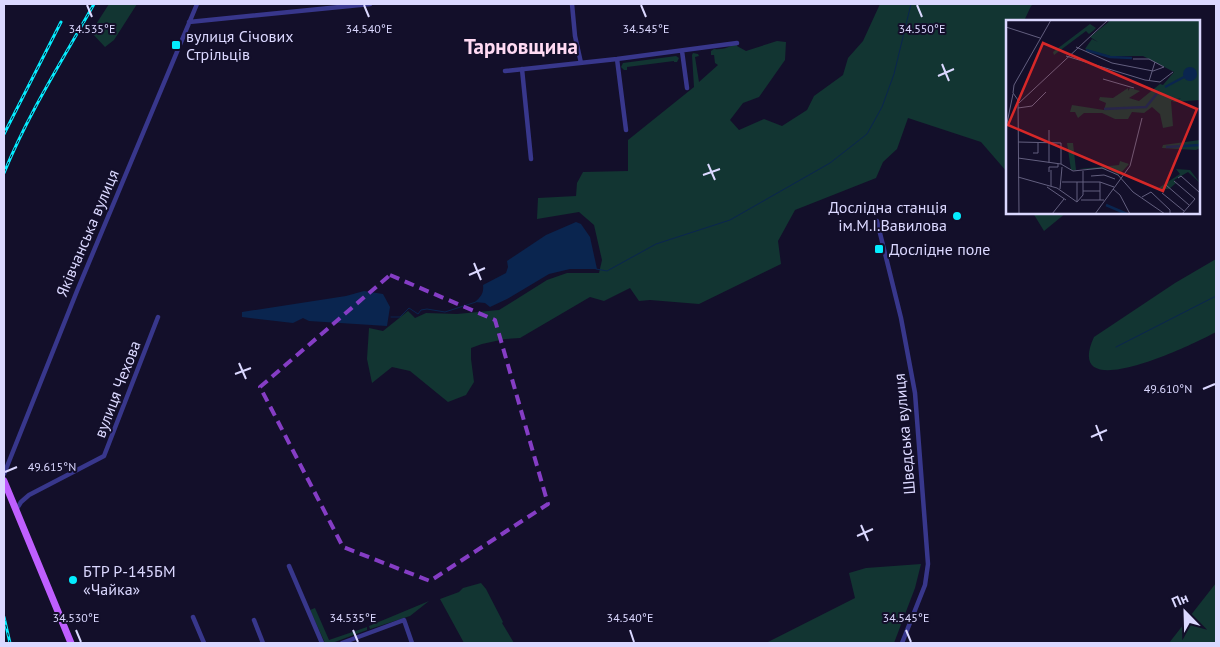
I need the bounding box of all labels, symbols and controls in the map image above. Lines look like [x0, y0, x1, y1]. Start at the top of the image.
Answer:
inset map [1006, 20, 1200, 214]
text: 34.535°E [69, 21, 115, 36]
text: 34.540°E [346, 21, 392, 36]
text: 34.545°E [623, 21, 669, 36]
text: 34.550°E [899, 21, 945, 36]
place label: вулиця Січових Стрільців [186, 26, 293, 64]
district label: Тарновщина [464, 33, 578, 60]
marker: вулиця Січових Стрільців [170, 39, 182, 51]
street label: Яківчанська вулиця [51, 166, 123, 300]
place label: Дослідна станція ім.М.І.Вавилова [828, 197, 947, 235]
marker: Дослідна станція ім.М.І.Вавилова [951, 210, 963, 222]
place label: Дослідне поле [889, 239, 990, 259]
marker: Дослідне поле [873, 243, 885, 255]
street label: вулиця Чехова [89, 338, 145, 440]
street label: Шведська вулиця [889, 373, 919, 495]
text: 49.610°N [1144, 381, 1192, 396]
text: 49.615°N [28, 459, 76, 474]
place label: БТР Р-145БМ «Чайка» [83, 561, 176, 599]
marker: БТР Р-145БМ «Чайка» [67, 574, 79, 586]
north arrow [1160, 587, 1210, 637]
text: Пн [1169, 589, 1191, 612]
text: 34.530°E [53, 610, 99, 625]
text: 34.535°E [330, 610, 376, 625]
text: 34.540°E [607, 610, 653, 625]
text: 34.545°E [883, 610, 929, 625]

